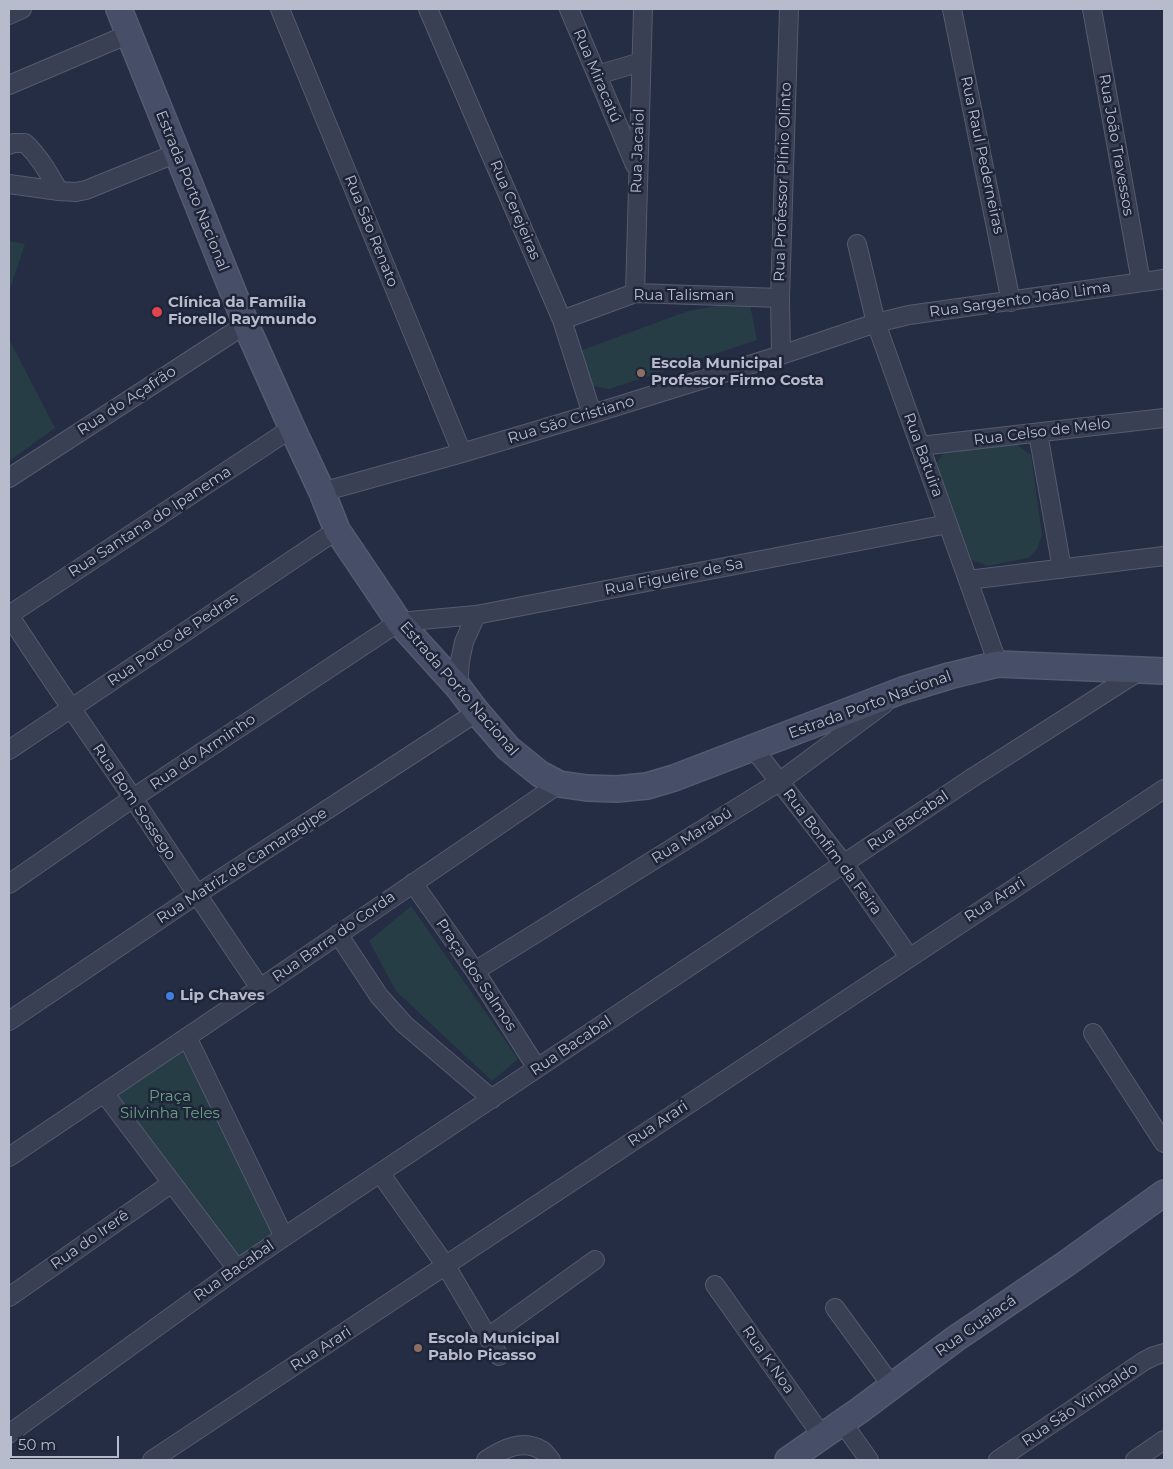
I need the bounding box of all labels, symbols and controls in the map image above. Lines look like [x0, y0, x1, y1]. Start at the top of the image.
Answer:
street label: Rua Miracatú [569, 27, 625, 125]
street label: Rua João Travessos [1095, 73, 1137, 217]
street label: Rua Raul Pederneiras [956, 74, 1008, 236]
street label: Rua Professor Plínio Olinto [771, 82, 795, 282]
street label: Estrada Porto Nacional [151, 108, 233, 274]
street label: Rua Jacaiol [628, 108, 648, 194]
street label: Rua Cerejeiras [486, 157, 544, 263]
street label: Rua São Renato [340, 172, 402, 290]
street label: Rua Sargento João Lima [928, 278, 1112, 322]
street label: Rua Talisman [633, 287, 735, 305]
place label: Clínica da Família Fiorello Raymundo [168, 294, 317, 329]
marker: Clínica da Família Fiorello Raymundo [150, 305, 164, 319]
place label: Escola Municipal Professor Firmo Costa [651, 355, 824, 390]
street label: Rua do Açafrão [74, 362, 180, 440]
marker: Escola Municipal Professor Firmo Costa [635, 367, 647, 379]
street label: Rua São Cristiano [505, 392, 637, 448]
street label: Rua Batuira [899, 410, 947, 500]
street label: Rua Celso de Melo [973, 415, 1111, 449]
street label: Rua Santana do Ipanema [65, 463, 235, 581]
street label: Rua Figueire de Sa [603, 555, 745, 599]
street label: Rua Porto de Pedras [104, 590, 242, 690]
street label: Estrada Porto Nacional [396, 618, 522, 760]
street label: Estrada Porto Nacional [786, 667, 954, 743]
street label: Rua do Arminho [147, 710, 259, 794]
street label: Rua Bom Sossego [88, 740, 180, 864]
street label: Rua Bonfim da Feira [779, 785, 885, 919]
street label: Rua Bacabal [864, 787, 952, 855]
street label: Rua Matriz de Camaragipe [153, 804, 331, 928]
street label: Rua Marabú [648, 804, 736, 868]
street label: Rua Arari [961, 874, 1029, 926]
street label: Rua Barra do Corda [269, 888, 399, 986]
street label: Praça dos Salmos [432, 915, 520, 1035]
place label: Lip Chaves [180, 987, 265, 1005]
marker: Lip Chaves [164, 990, 176, 1002]
street label: Rua Bacabal [527, 1012, 615, 1080]
park label: Praça Silvinha Teles [120, 1088, 220, 1123]
street label: Rua Arari [625, 1097, 691, 1151]
street label: Rua do Irerê [47, 1206, 133, 1274]
street label: Rua Bacabal [190, 1237, 278, 1305]
street label: Rua Guaiacá [932, 1292, 1020, 1360]
street label: Rua Arari [287, 1323, 355, 1375]
street label: Rua K Noa [738, 1323, 798, 1397]
place label: Escola Municipal Pablo Picasso [428, 1330, 559, 1365]
marker: Escola Municipal Pablo Picasso [412, 1342, 424, 1354]
street label: Rua São Vinibaldo [1019, 1359, 1141, 1451]
scale bar [12, 1426, 121, 1458]
text: 50 m [18, 1435, 56, 1454]

